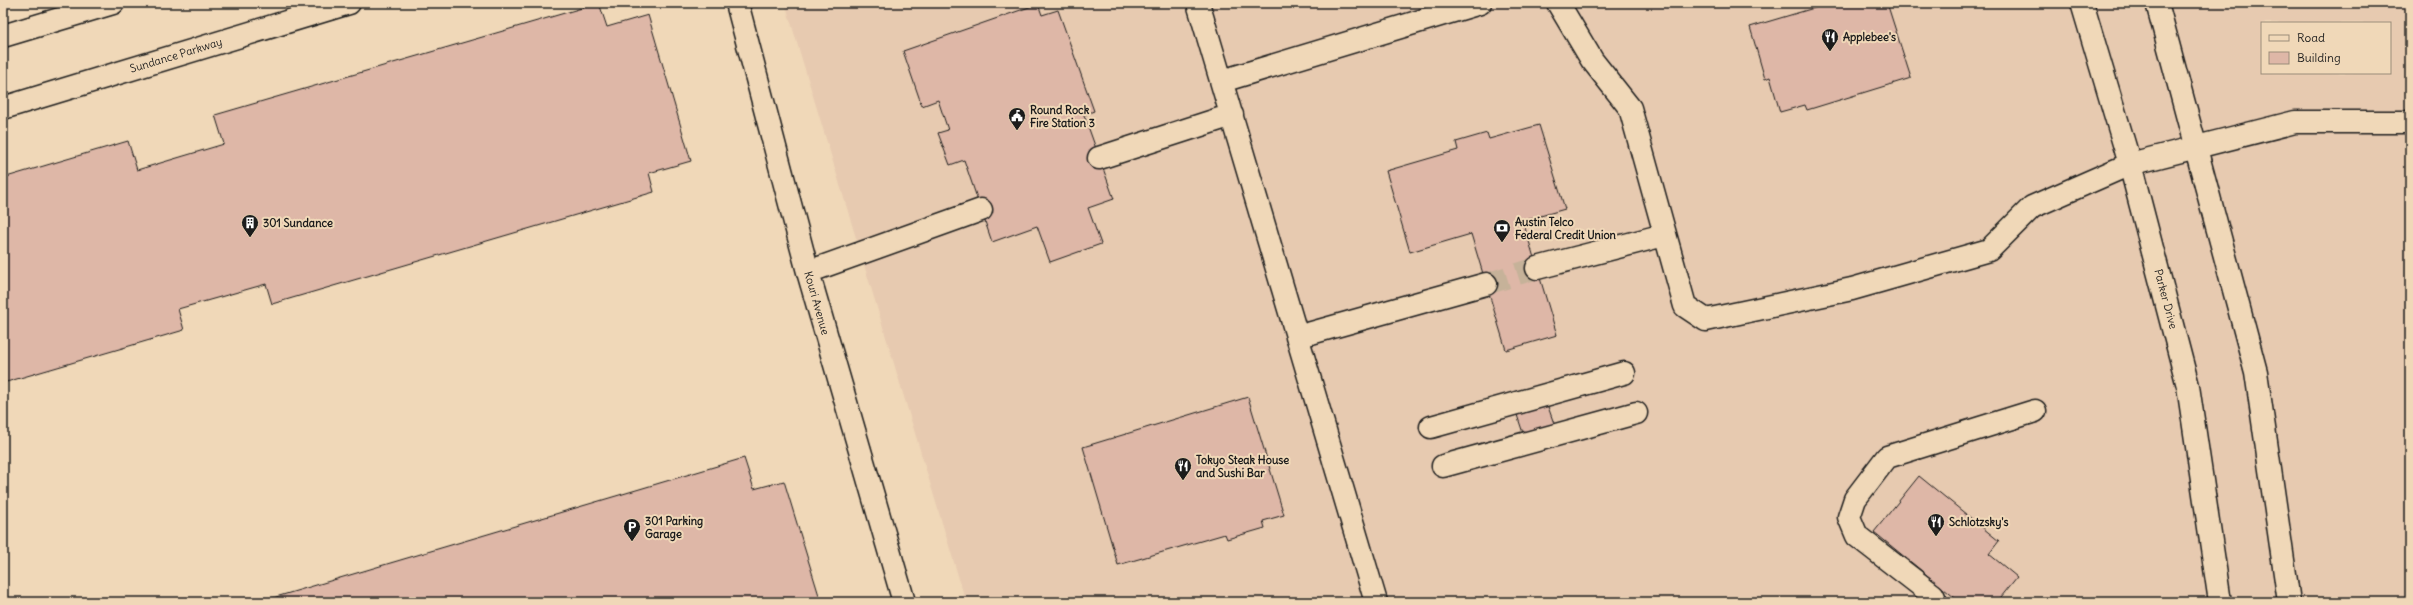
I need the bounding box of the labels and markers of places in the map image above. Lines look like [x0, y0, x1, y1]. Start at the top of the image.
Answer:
restaurant icon: Applebee's [1820, 27, 1840, 52]
place label: Applebee's [1843, 30, 1896, 45]
place label: Round Rock Fire Station 3 [1030, 103, 1095, 130]
public building icon: Round Rock Fire Station 3 [1007, 106, 1027, 131]
building icon: 301 Sundance [240, 213, 260, 238]
place label: Austin Telco Federal Credit Union [1515, 215, 1617, 242]
place label: 301 Sundance [263, 216, 333, 230]
bank icon: Austin Telco Federal Credit Union [1492, 218, 1512, 243]
place label: Tokyo Steak House and Sushi Bar [1196, 453, 1289, 480]
restaurant icon: Tokyo Steak House and Sushi Bar [1173, 456, 1193, 481]
restaurant icon: Schlotzsky's [1926, 512, 1946, 537]
place label: 301 Parking Garage [645, 514, 703, 542]
place label: Schlotzsky's [1949, 515, 2009, 530]
parking icon: 301 Parking Garage [622, 517, 642, 542]

